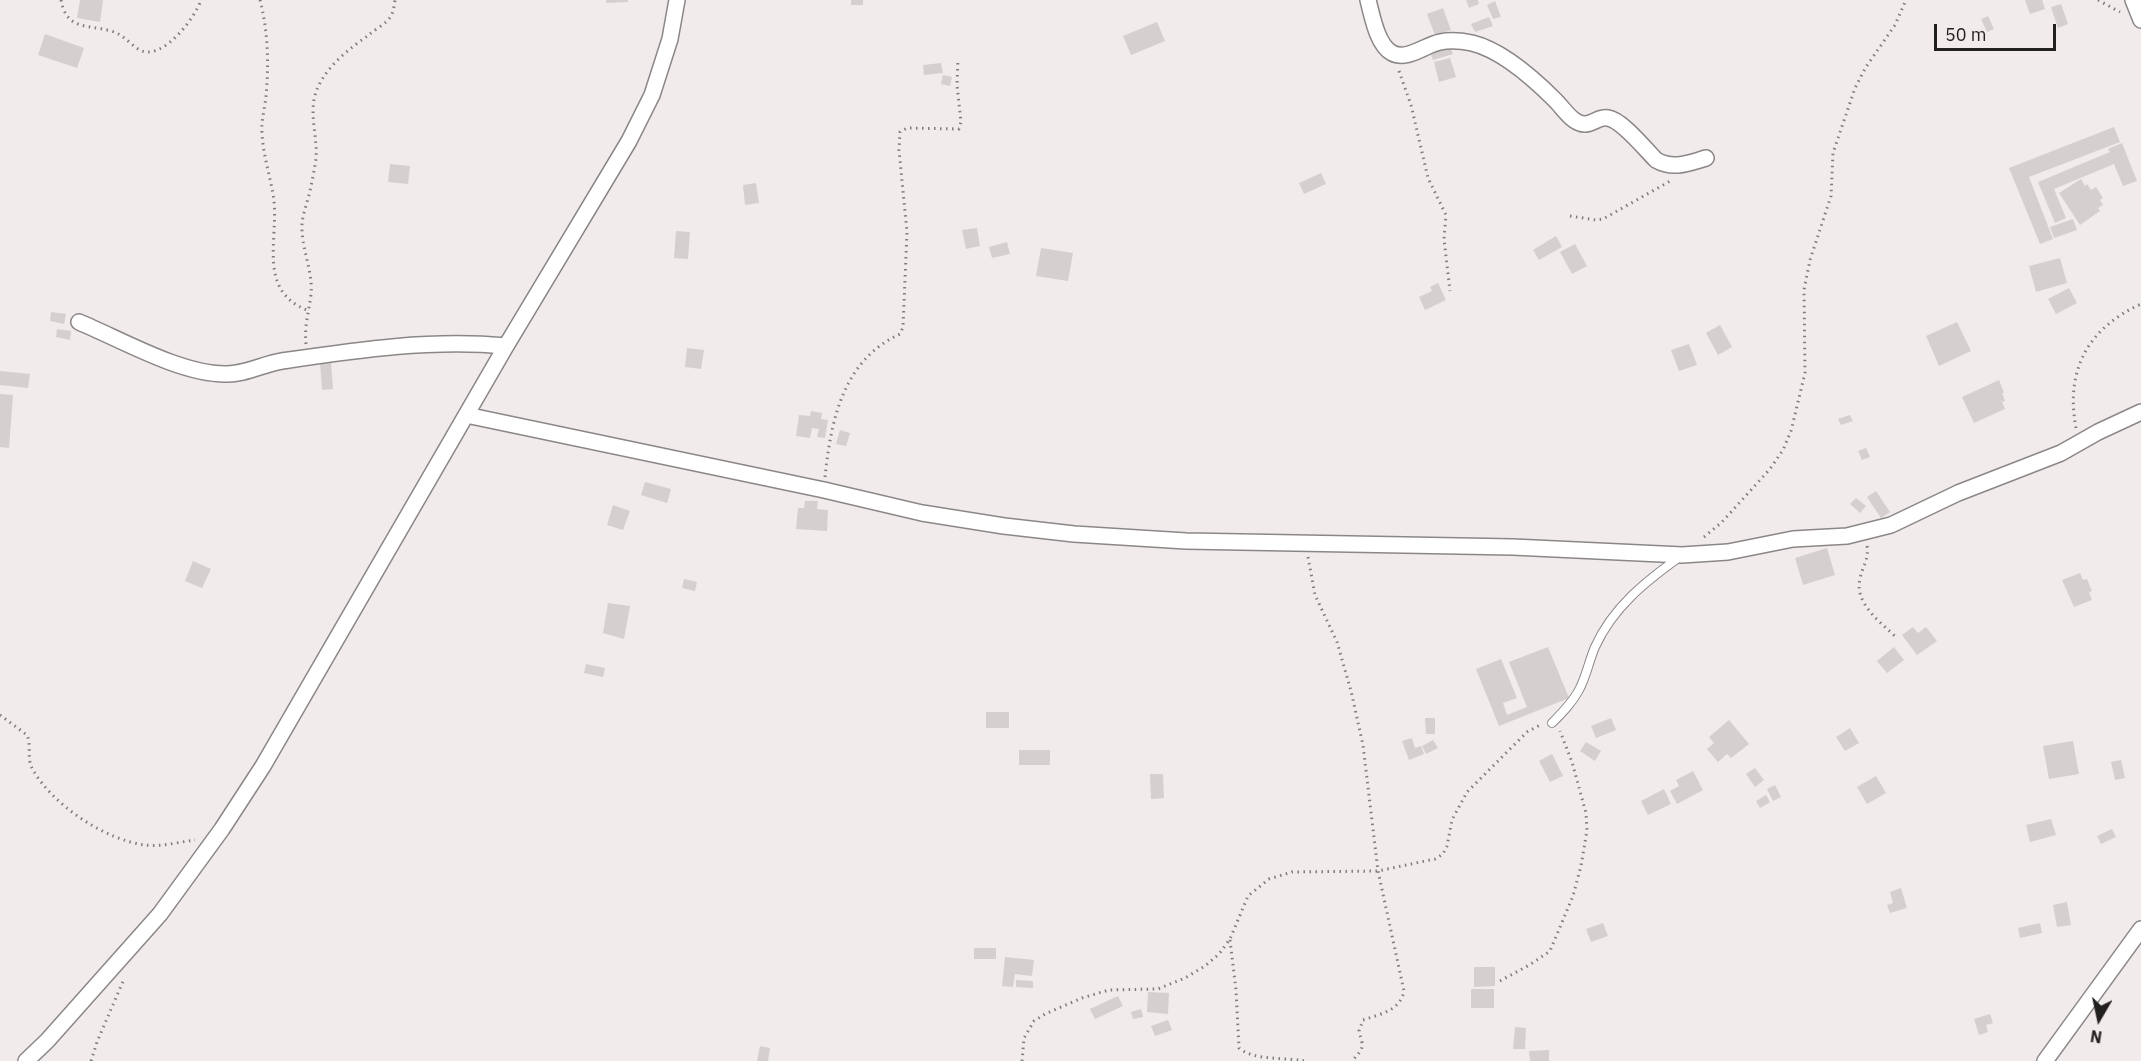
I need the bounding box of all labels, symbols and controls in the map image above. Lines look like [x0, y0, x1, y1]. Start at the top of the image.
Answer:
scale bar [1937, 12, 2058, 50]
text: 50 m [1945, 23, 1987, 46]
north arrow [2069, 989, 2129, 1049]
text: N [2089, 1026, 2103, 1048]

